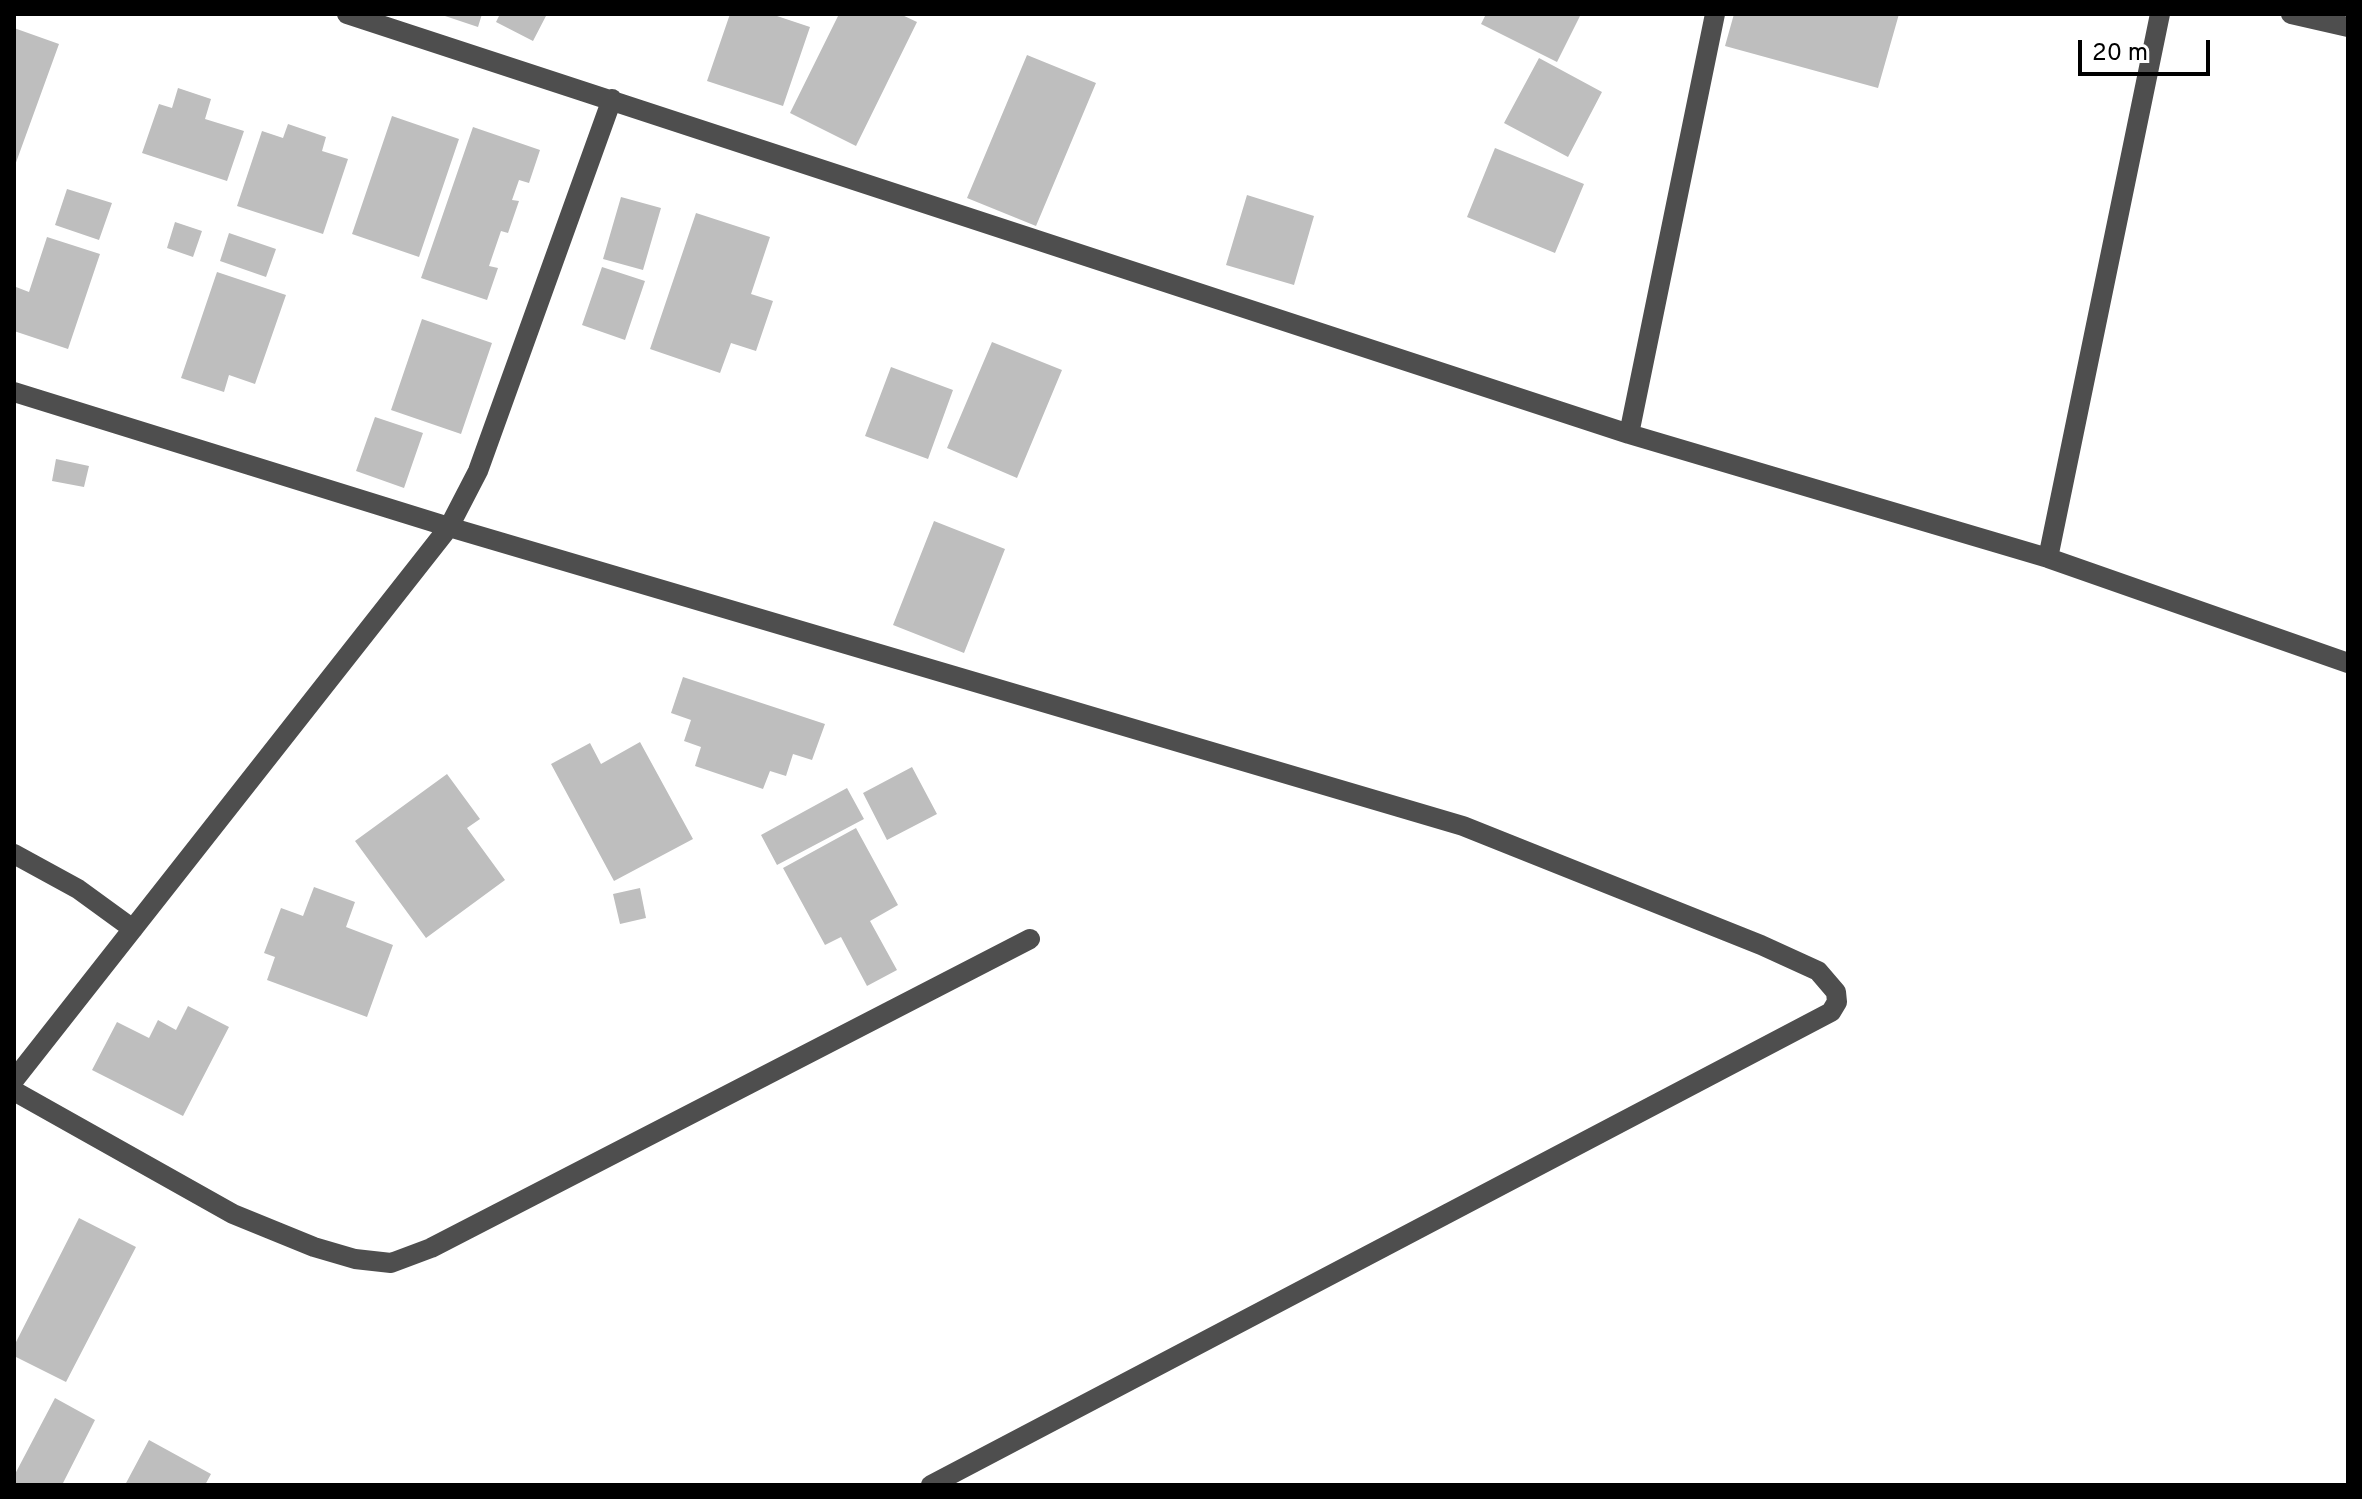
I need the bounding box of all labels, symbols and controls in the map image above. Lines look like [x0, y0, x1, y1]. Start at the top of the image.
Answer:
scale bar [2082, 24, 2214, 74]
text: 20 m [2092, 39, 2148, 69]

